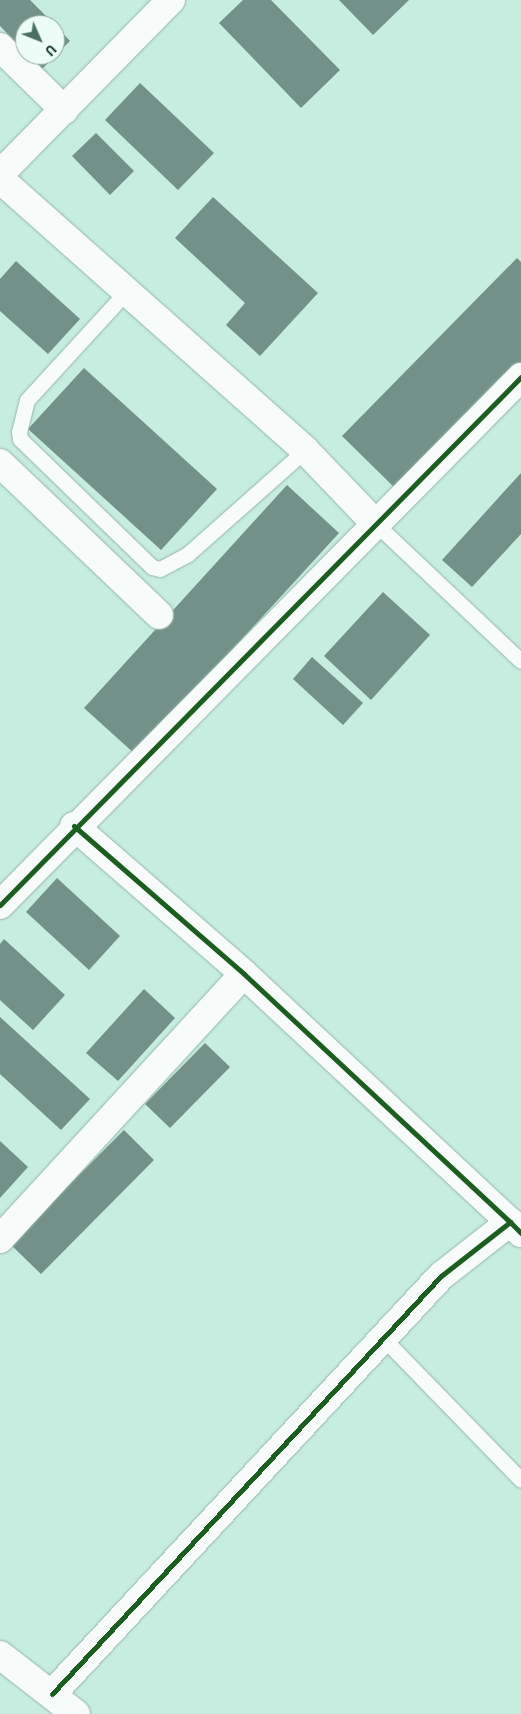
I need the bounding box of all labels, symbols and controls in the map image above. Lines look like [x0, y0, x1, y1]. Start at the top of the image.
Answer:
north arrow [15, 15, 65, 65]
text: U [42, 42, 58, 58]

